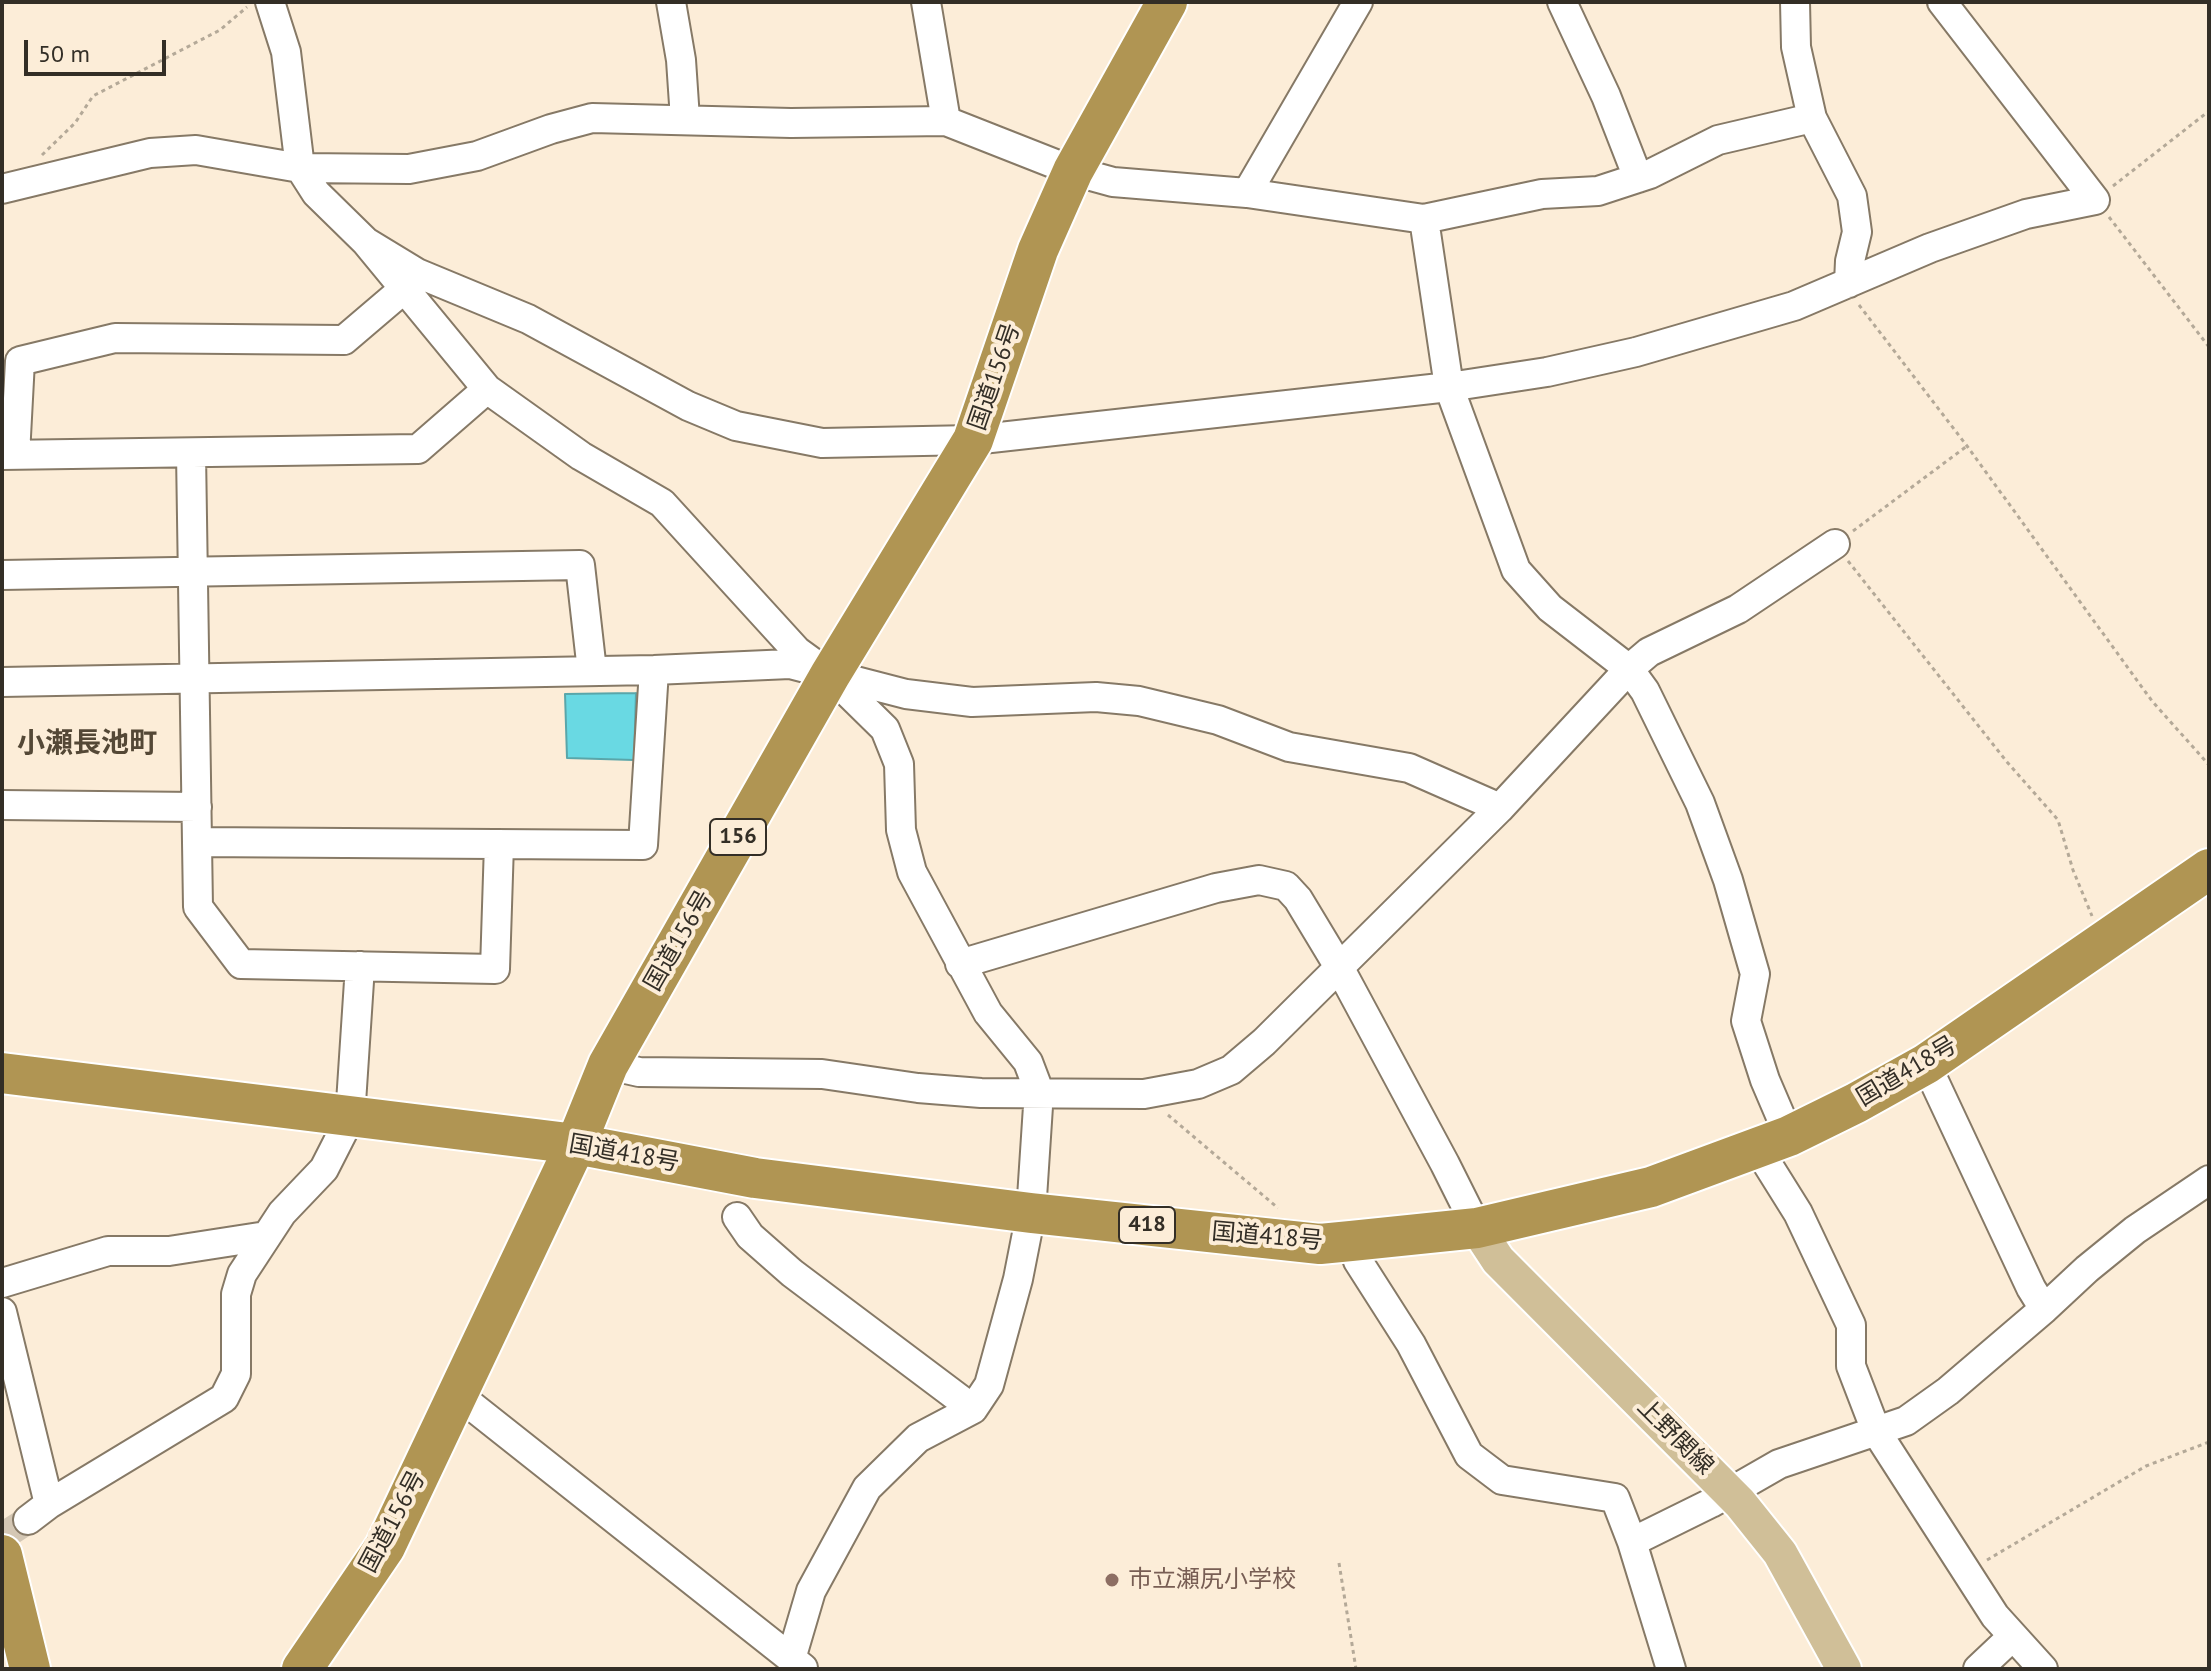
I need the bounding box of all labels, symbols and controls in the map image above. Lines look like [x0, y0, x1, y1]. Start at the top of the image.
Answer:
scale bar [28, 24, 170, 74]
text: 50 m [38, 38, 90, 69]
street label: 国道156号 [963, 320, 1027, 434]
district label: 小瀬長池町 [17, 727, 157, 761]
road number: 156 [710, 819, 766, 855]
street label: 国道156号 [639, 886, 719, 996]
street label: 国道418号 [1852, 1031, 1962, 1113]
street label: 国道418号 [567, 1130, 681, 1178]
road number: 418 [1119, 1207, 1175, 1243]
street label: 国道418号 [1210, 1218, 1324, 1256]
street label: 上野関線 [1631, 1393, 1719, 1481]
street label: 国道156号 [354, 1466, 432, 1578]
place label: 市立瀬尻小学校 [1128, 1566, 1296, 1594]
marker: 市立瀬尻小学校 [1103, 1571, 1121, 1589]

